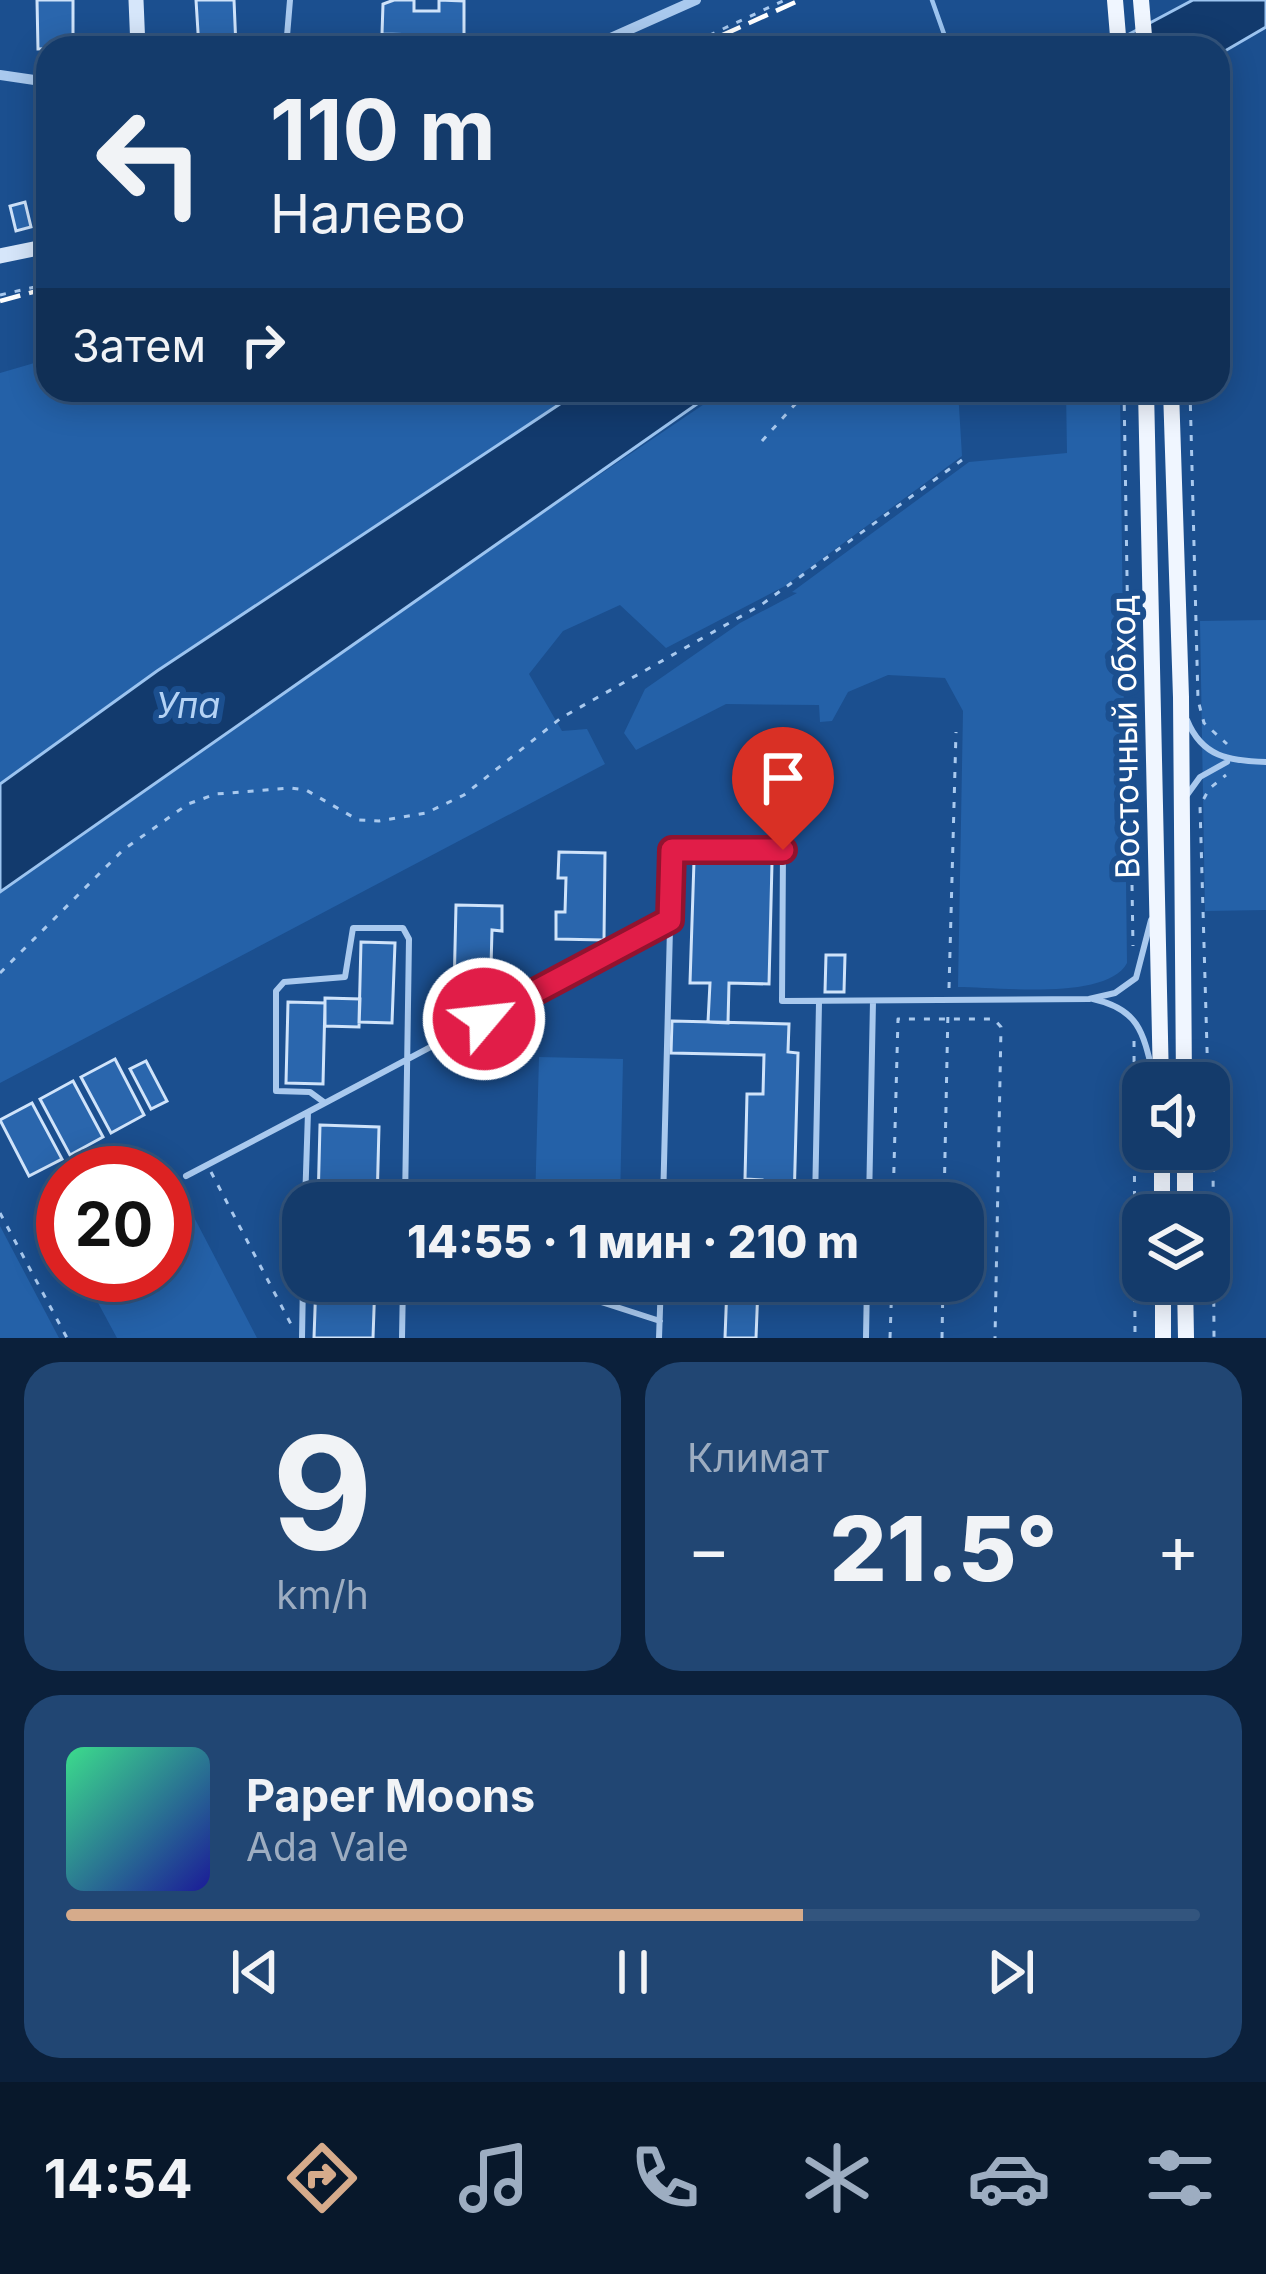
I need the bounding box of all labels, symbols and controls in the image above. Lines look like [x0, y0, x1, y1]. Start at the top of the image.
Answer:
text: 110 m [270, 79, 496, 180]
icon: left [72, 84, 228, 240]
text: Налево [270, 181, 466, 246]
icon: right [230, 312, 296, 378]
text: Затем [72, 318, 206, 373]
street label: Восточный обход [1103, 595, 1147, 879]
water label: Упа [156, 683, 220, 727]
pin [732, 727, 834, 850]
icon: arrive [750, 745, 816, 811]
position arrow [421, 956, 547, 1082]
map controls [1122, 1062, 1230, 1302]
button: sound [1122, 1062, 1230, 1170]
speed limit sign: 20 [36, 1146, 192, 1302]
button: layers [1122, 1194, 1230, 1302]
text: 14:55 · 1 мин · 210 m [407, 1214, 859, 1269]
text: 9 [272, 1398, 373, 1587]
text: Климат [687, 1434, 829, 1481]
text: 21.5° [829, 1494, 1058, 1603]
text: − [687, 1509, 731, 1589]
text: + [1156, 1509, 1200, 1589]
text: km/h [276, 1571, 369, 1618]
text: Paper Moons [246, 1768, 535, 1823]
text: Ada Vale [246, 1823, 409, 1870]
icon: previous [222, 1939, 288, 2005]
icon: pause [600, 1939, 666, 2005]
icon: next [978, 1939, 1044, 2005]
icon: directions [280, 2136, 364, 2220]
icon: music [452, 2136, 536, 2220]
icon: phone [623, 2136, 707, 2220]
icon: climate [795, 2136, 879, 2220]
icon: car [967, 2136, 1051, 2220]
icon: filters [1138, 2136, 1222, 2220]
text: 14:54 [44, 2146, 193, 2211]

